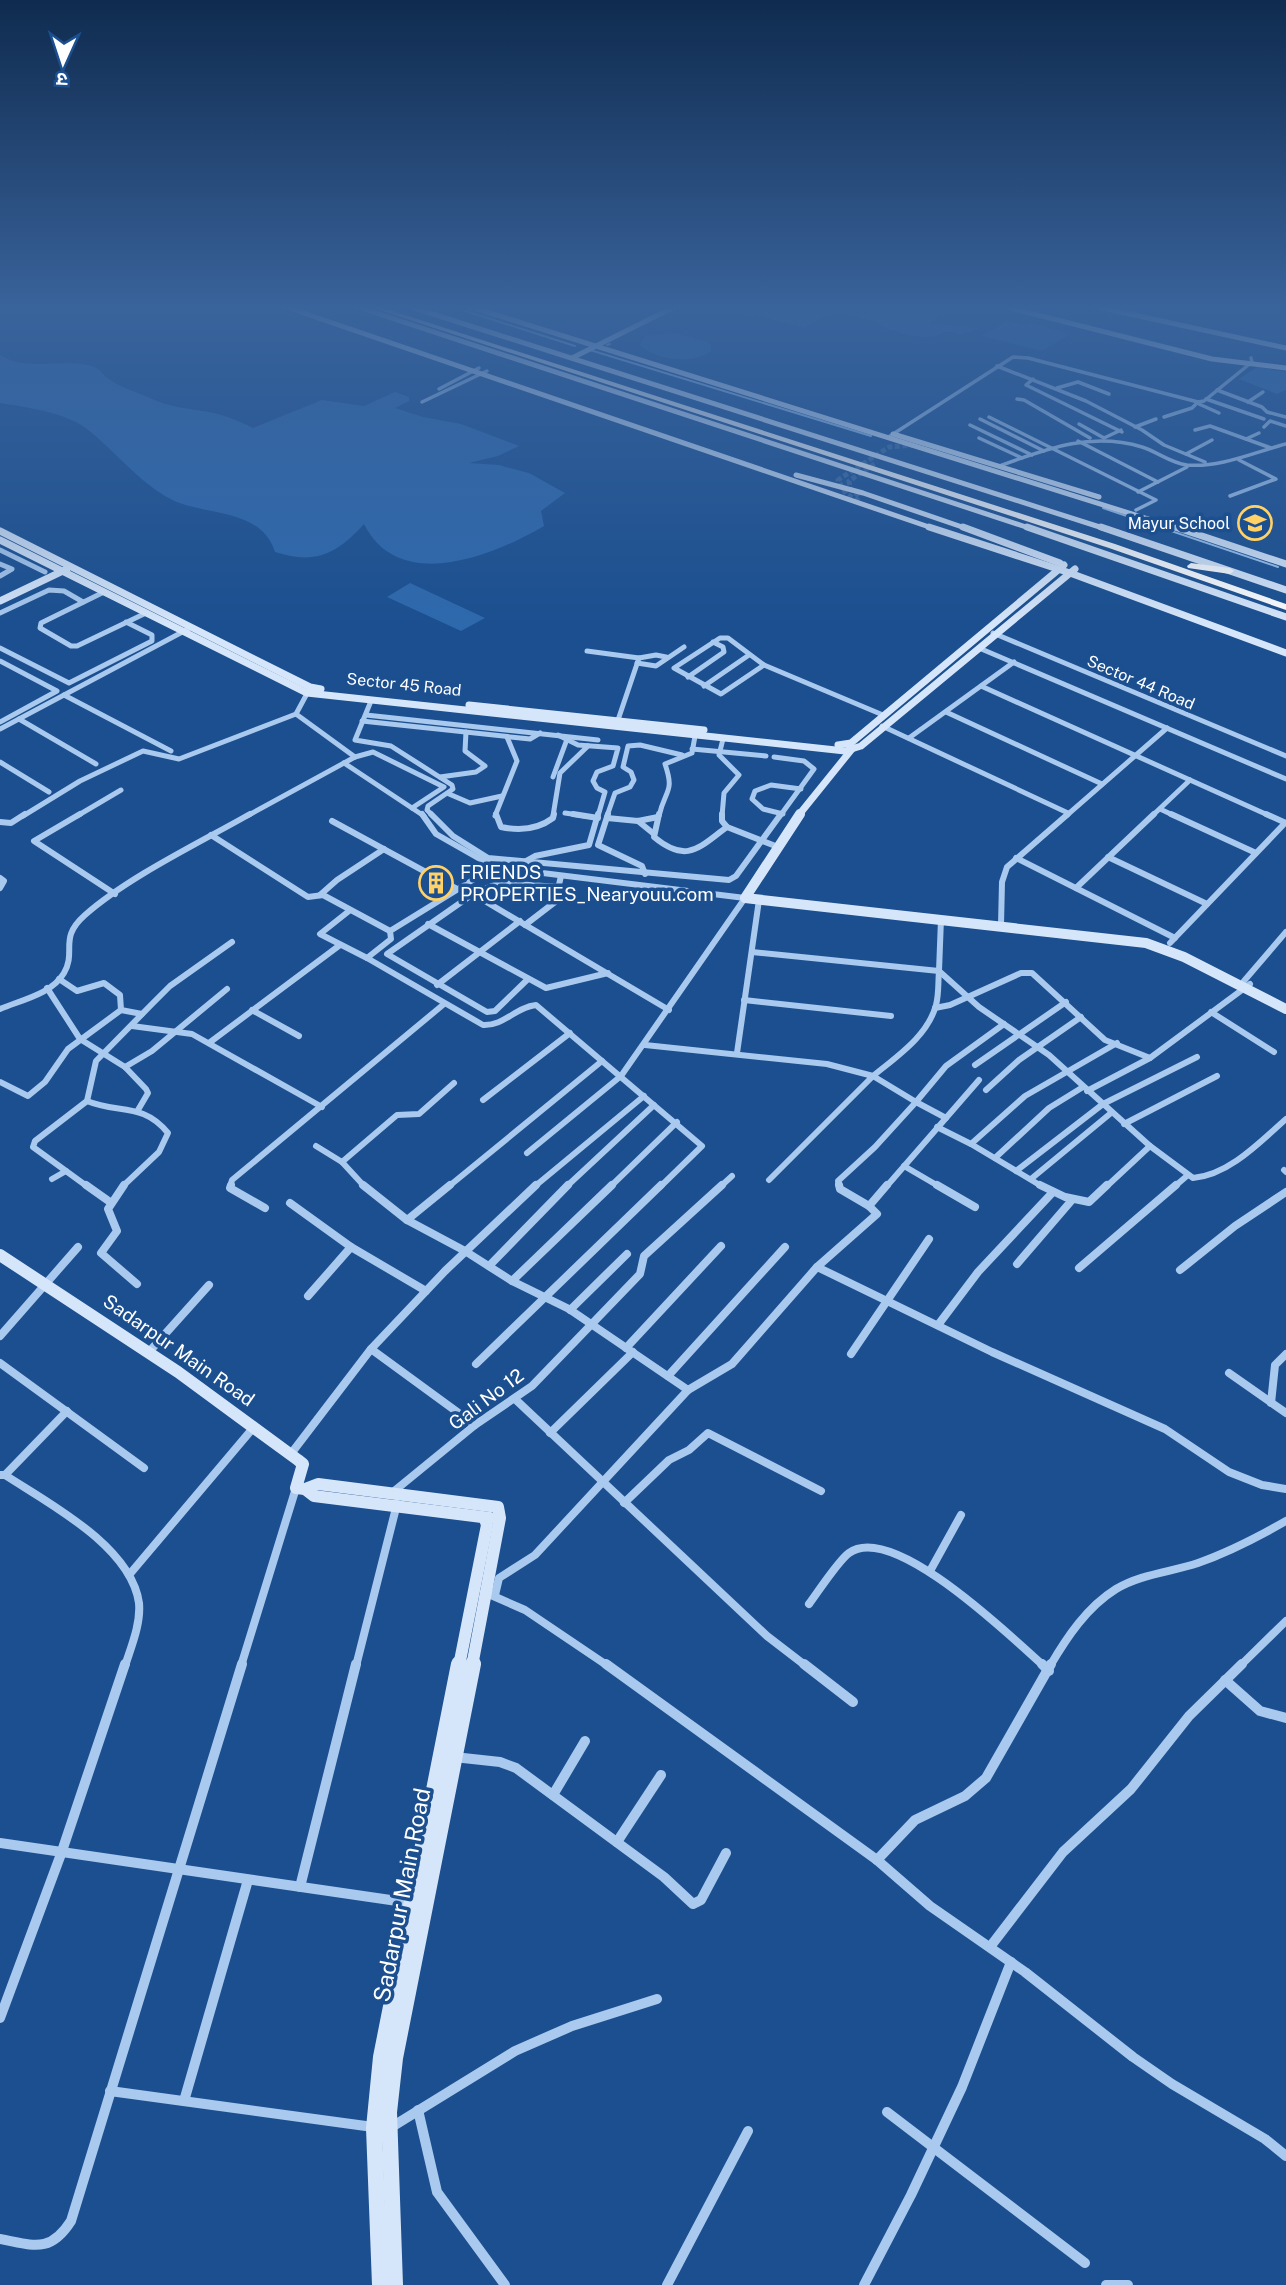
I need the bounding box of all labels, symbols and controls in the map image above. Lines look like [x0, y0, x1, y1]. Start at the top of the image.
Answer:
north arrow [28, 28, 98, 98]
text: उ [55, 69, 68, 91]
school or university icon: Mayur School [1236, 504, 1274, 542]
place label: Mayur School [1128, 514, 1230, 533]
street label: Sector 44 Road [1084, 651, 1198, 714]
street label: Sector 45 Road [346, 669, 462, 700]
place label: FRIENDS PROPERTIES_Nearyouu.com [460, 861, 714, 905]
building icon: FRIENDS PROPERTIES_Nearyouu.com [417, 864, 455, 902]
street label: Sadarpur Main Road [99, 1289, 259, 1411]
street label: Gali No 12 [444, 1364, 528, 1434]
street label: Sadarpur Main Road [368, 1786, 436, 2004]

